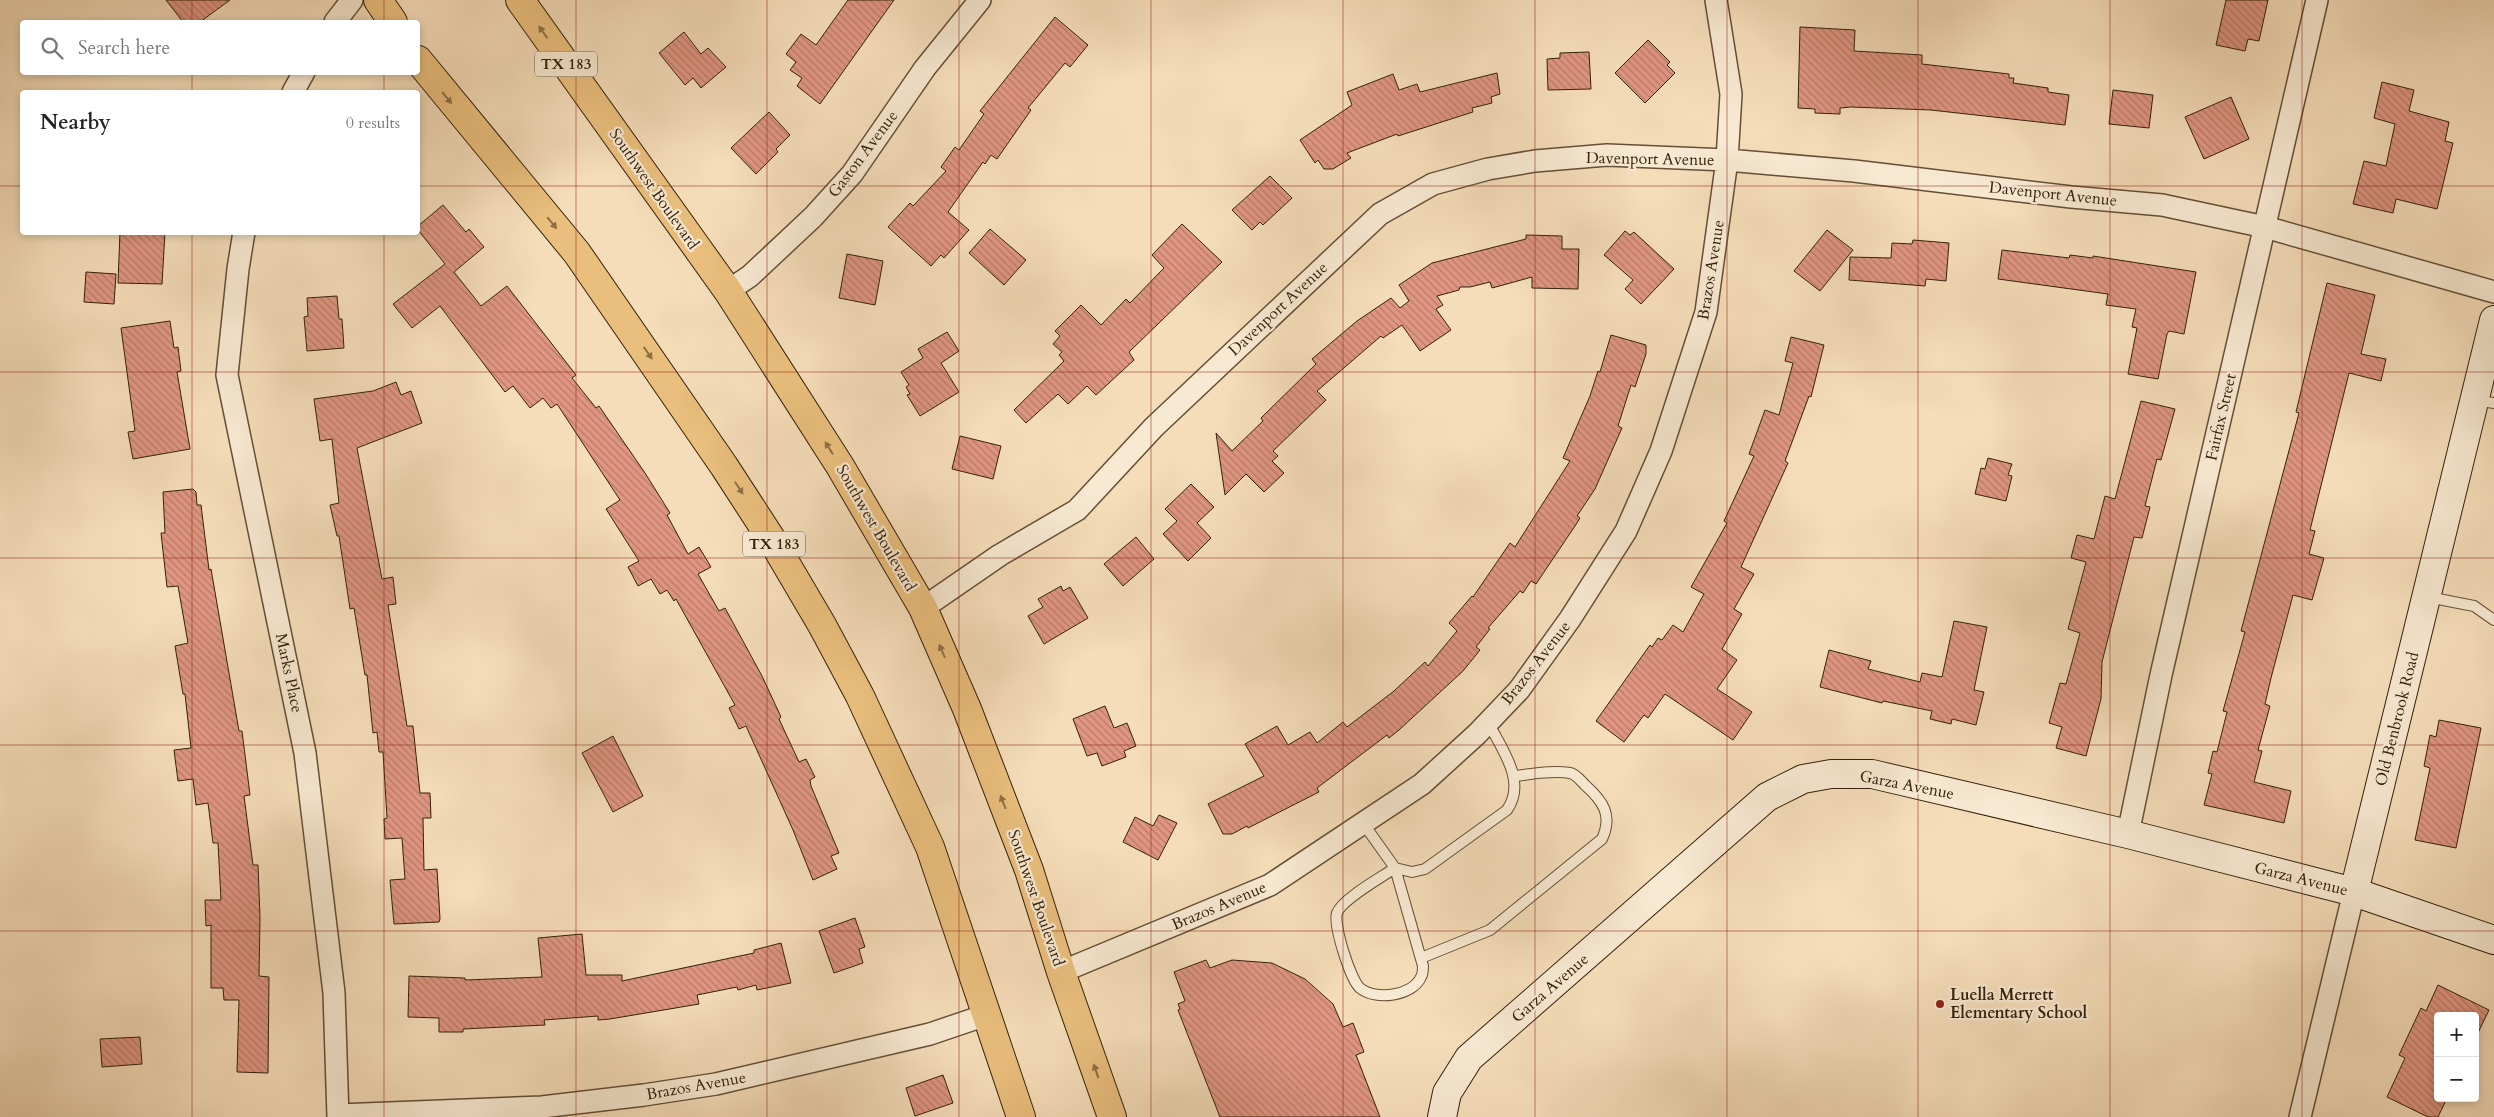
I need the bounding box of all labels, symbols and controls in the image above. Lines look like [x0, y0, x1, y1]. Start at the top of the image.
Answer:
search box [20, 20, 420, 75]
one-way arrow [538, 25, 548, 39]
icon: search [38, 34, 66, 62]
text: Search here [78, 35, 170, 61]
road number: TX 183 [535, 52, 597, 76]
one-way arrow [442, 91, 453, 104]
street label: Gaston Avenue [823, 106, 903, 202]
text: Nearby [40, 108, 111, 137]
text: 0 results [346, 112, 400, 134]
street label: Southwest Boulevard [604, 124, 704, 254]
street label: Davenport Avenue [1586, 147, 1714, 171]
street label: Davenport Avenue [1988, 176, 2118, 212]
one-way arrow [546, 216, 557, 229]
street label: Brazos Avenue [1692, 218, 1730, 322]
street label: Davenport Avenue [1223, 257, 1333, 361]
one-way arrow [643, 347, 653, 360]
street label: Fairfax Street [2200, 371, 2242, 463]
one-way arrow [824, 442, 834, 455]
street label: Southwest Boulevard [831, 461, 922, 596]
one-way arrow [734, 482, 743, 495]
road number: TX 183 [743, 532, 805, 556]
street label: Brazos Avenue [1496, 616, 1576, 710]
street label: Marks Place [270, 631, 308, 715]
one-way arrow [937, 644, 945, 658]
street label: Old Benbrook Road [2370, 649, 2424, 788]
street label: Garza Avenue [1858, 765, 1956, 805]
one-way arrow [998, 795, 1006, 809]
street label: Southwest Boulevard [1002, 827, 1070, 970]
street label: Garza Avenue [2252, 857, 2350, 901]
street label: Brazos Avenue [1168, 876, 1270, 936]
street label: Garza Avenue [1507, 948, 1593, 1028]
place label: Luella Merrett Elementary School [1950, 984, 2088, 1024]
marker: Luella Merrett Elementary School [1934, 998, 1946, 1010]
map controls [2434, 1012, 2479, 1102]
button: + [2434, 1012, 2479, 1057]
button: − [2434, 1057, 2479, 1102]
one-way arrow [1092, 1063, 1100, 1078]
street label: Brazos Avenue [644, 1066, 748, 1106]

